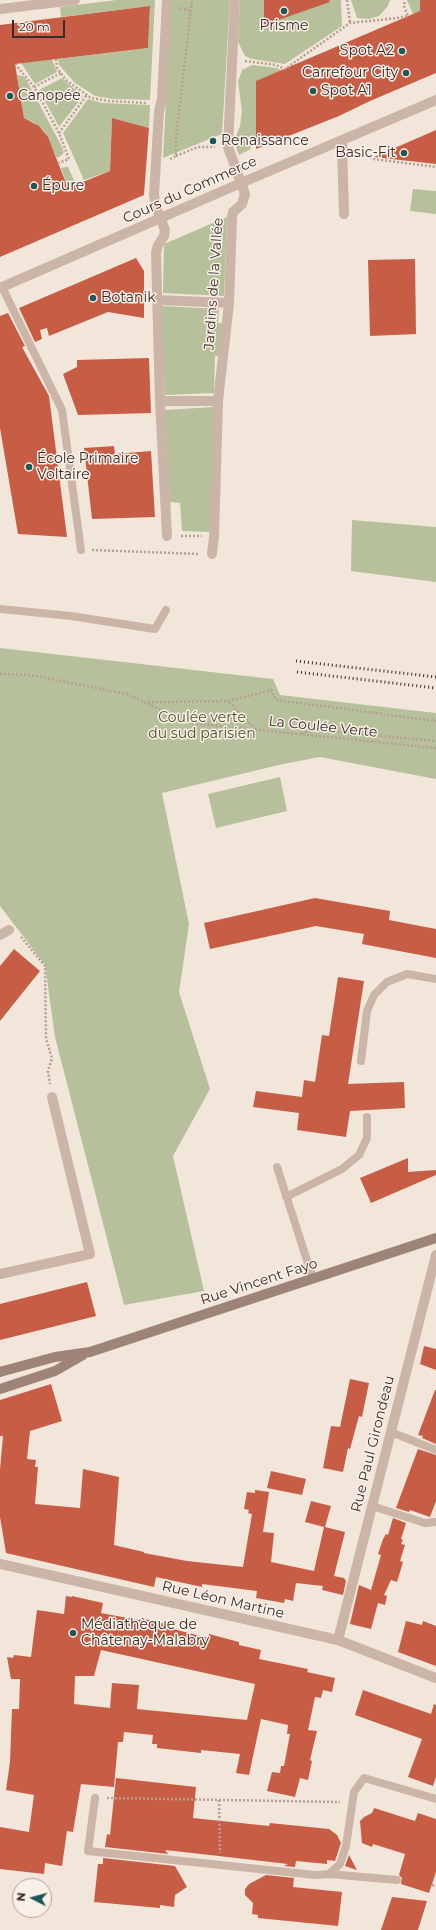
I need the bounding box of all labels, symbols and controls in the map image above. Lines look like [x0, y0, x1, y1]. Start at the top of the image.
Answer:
marker: Prisme [279, 6, 289, 16]
scale bar [14, 12, 67, 38]
place label: Prisme [259, 18, 309, 34]
text: 20 m [19, 19, 50, 34]
place label: Spot A2 [340, 43, 394, 59]
marker: Spot A2 [397, 46, 407, 56]
place label: Carrefour City [302, 65, 398, 81]
marker: Carrefour City [401, 68, 411, 78]
place label: Spot A1 [321, 83, 372, 99]
marker: Spot A1 [308, 86, 318, 96]
place label: Canopée [18, 88, 81, 104]
marker: Canopée [5, 91, 15, 101]
place label: Renaissance [221, 133, 309, 149]
marker: Renaissance [208, 136, 218, 146]
place label: Basic-Fit [335, 145, 396, 161]
marker: Basic-Fit [399, 148, 409, 158]
street label: Cours du Commerce [121, 153, 259, 227]
place label: Épure [42, 178, 84, 194]
marker: Épure [29, 181, 39, 191]
street label: Jardins de la Vallée [201, 217, 227, 351]
place label: Botanik [101, 290, 156, 306]
marker: Botanik [88, 293, 98, 303]
place label: École Primaire Voltaire [37, 451, 138, 484]
marker: École Primaire Voltaire [24, 462, 34, 472]
park label: Coulée verte du sud parisien [148, 710, 256, 742]
street label: La Coulée Verte [268, 713, 378, 741]
street label: Rue Vincent Fayo [198, 1255, 320, 1309]
street label: Rue Paul Girondeau [348, 1374, 398, 1514]
street label: Rue Léon Martine [160, 1578, 286, 1622]
place label: Médiathèque de Châtenay-Malabry [81, 1617, 209, 1650]
marker: Médiathèque de Châtenay-Malabry [68, 1628, 78, 1638]
north arrow [12, 1878, 52, 1918]
text: N [14, 1892, 28, 1902]

